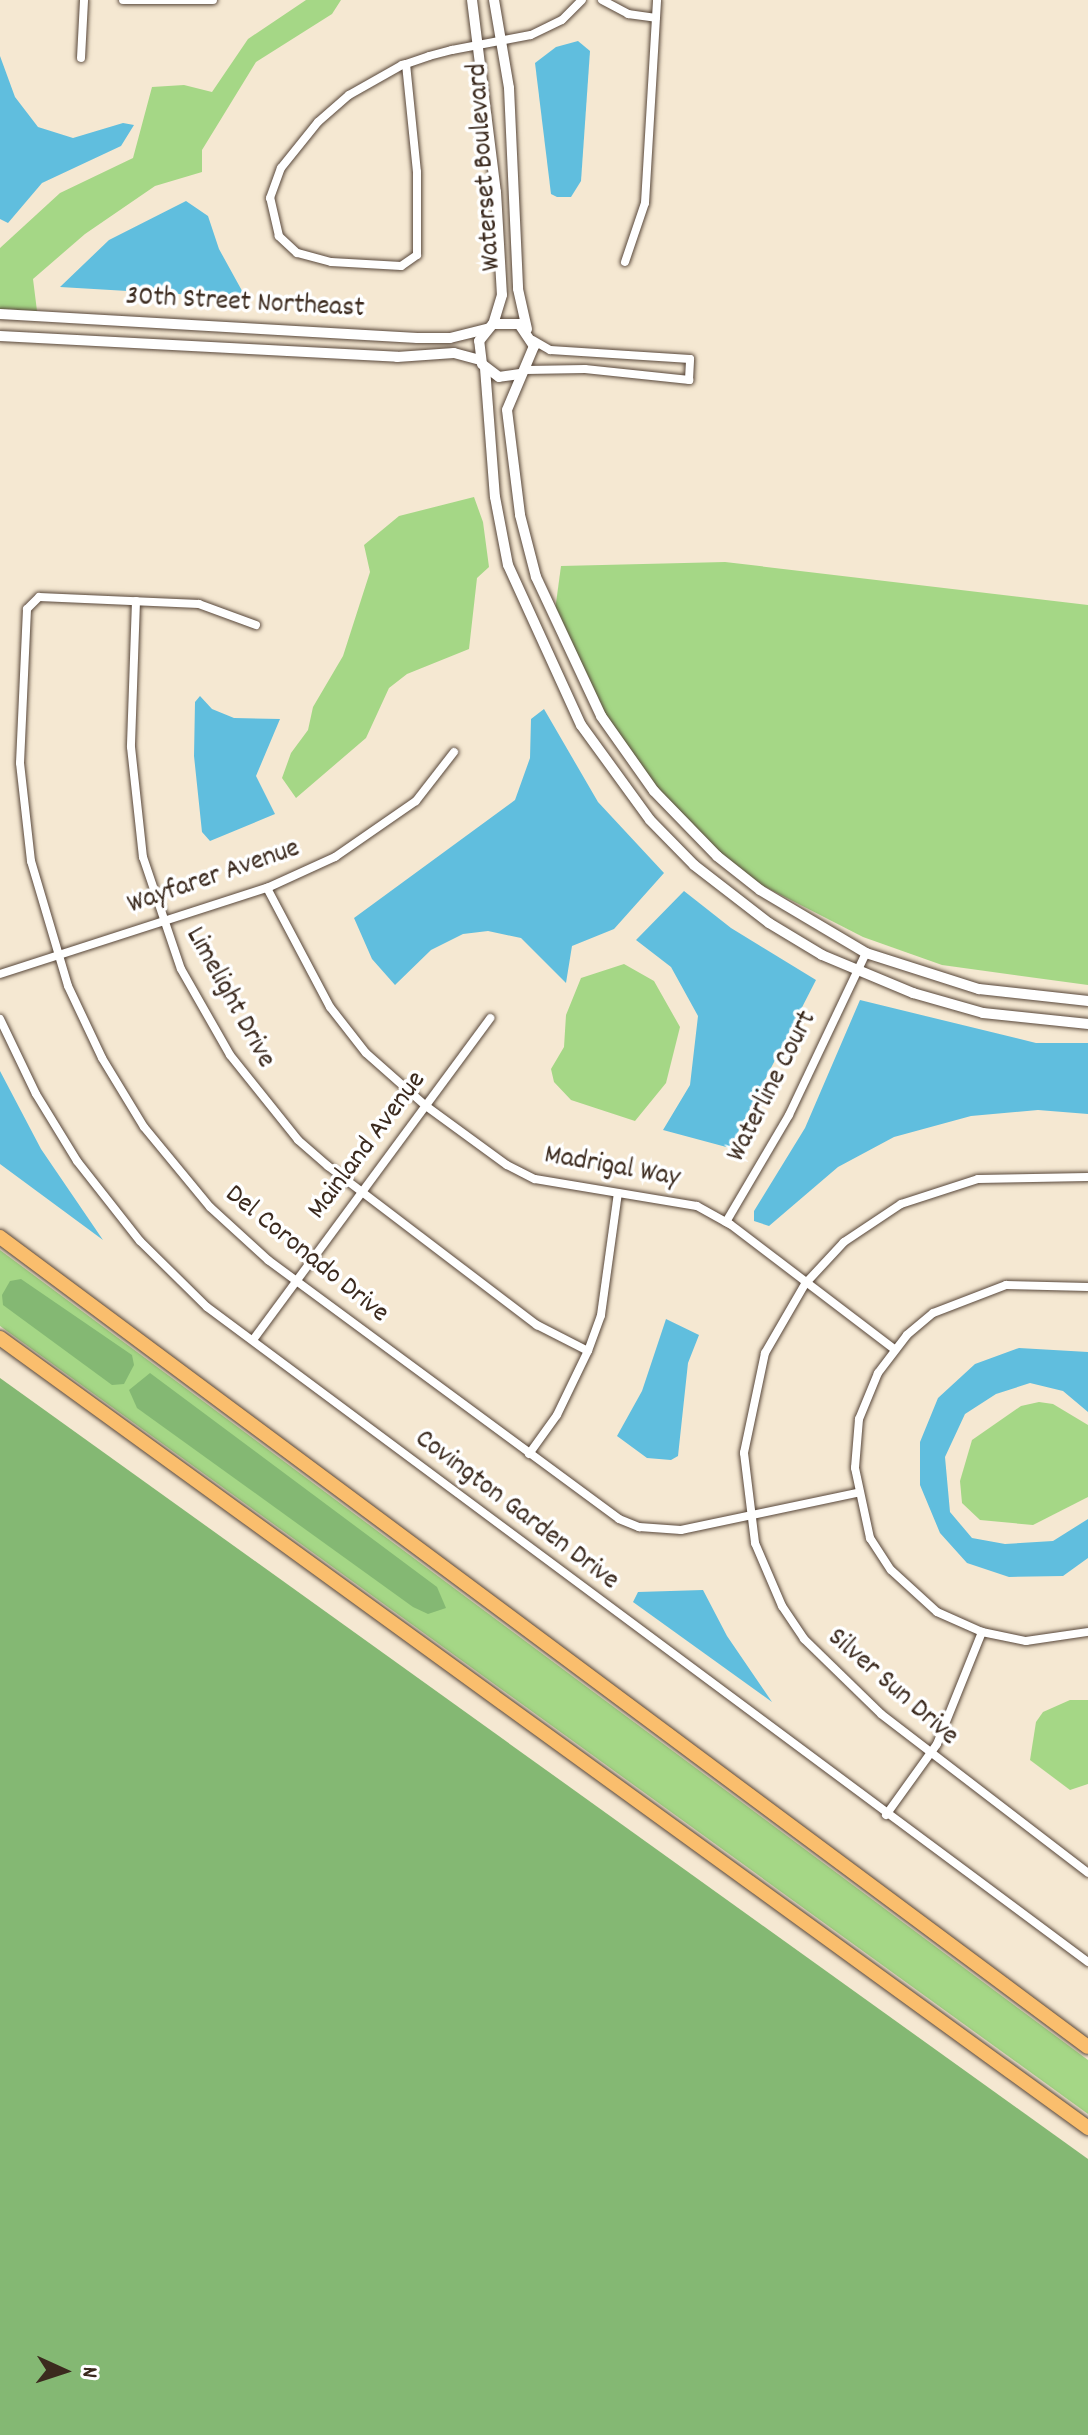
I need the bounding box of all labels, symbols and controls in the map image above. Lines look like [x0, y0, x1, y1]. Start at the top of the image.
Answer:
street label: Waterset Boulevard [462, 62, 510, 272]
street label: 30th Street Northeast [125, 281, 365, 327]
street label: Wayfarer Avenue [124, 833, 304, 923]
street label: Limelight Drive [177, 922, 281, 1074]
street label: Waterline Court [721, 1006, 825, 1168]
street label: Mainland Avenue [301, 1065, 435, 1227]
street label: Madrigal Way [542, 1140, 682, 1196]
street label: Del Coronado Drive [217, 1179, 395, 1331]
street label: Covington Garden Drive [407, 1423, 625, 1599]
street label: Silver Sun Drive [820, 1622, 964, 1754]
north arrow [24, 2331, 104, 2411]
text: N [73, 2366, 104, 2379]

